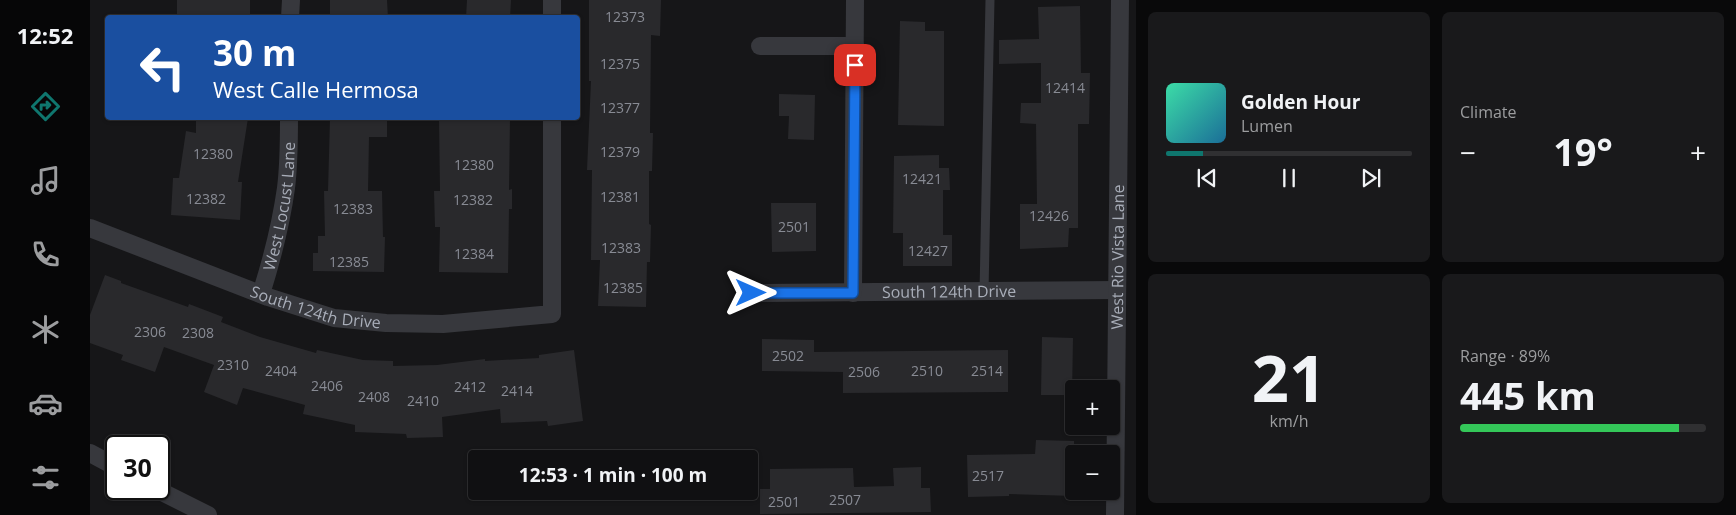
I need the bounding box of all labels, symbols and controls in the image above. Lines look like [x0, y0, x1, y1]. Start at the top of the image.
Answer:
house number: 12373 [605, 7, 645, 26]
text: 12:52 [17, 20, 73, 50]
text: 30 m [213, 29, 296, 76]
icon: left [130, 35, 195, 100]
pin [834, 44, 876, 86]
icon: arrive [841, 51, 869, 79]
house number: 12375 [600, 54, 640, 73]
text: West Calle Hermosa [213, 74, 419, 104]
house number: 12414 [1045, 78, 1085, 97]
icon: directions [28, 89, 63, 124]
text: Golden Hour [1241, 89, 1360, 115]
house number: 12377 [600, 98, 640, 117]
text: Climate [1460, 101, 1517, 123]
text: Lumen [1241, 115, 1293, 137]
text: 19° [1553, 125, 1613, 177]
text: − [1460, 133, 1476, 171]
text: + [1690, 133, 1706, 171]
street label: West Locust Lane [258, 142, 300, 273]
house number: 12379 [600, 142, 640, 161]
house number: 12380 [193, 144, 233, 163]
house number: 12380 [454, 155, 494, 174]
icon: music [28, 163, 63, 198]
icon: previous [1193, 164, 1221, 192]
icon: pause [1275, 164, 1303, 192]
icon: next [1357, 164, 1385, 192]
house number: 12421 [902, 169, 942, 188]
street label: West Rio Vista Lane [1106, 184, 1129, 330]
house number: 12381 [600, 187, 640, 206]
house number: 12382 [186, 189, 226, 208]
house number: 12382 [453, 190, 493, 209]
house number: 12383 [333, 199, 373, 218]
house number: 12426 [1029, 206, 1069, 225]
house number: 2501 [778, 217, 810, 236]
icon: phone [28, 237, 63, 272]
house number: 12383 [601, 238, 641, 257]
house number: 12427 [908, 241, 948, 260]
house number: 12384 [454, 244, 494, 263]
house number: 12385 [329, 252, 369, 271]
position arrow [724, 266, 776, 318]
house number: 12385 [603, 278, 643, 297]
street label: South 124th Drive [247, 280, 382, 333]
street label: South 124th Drive [882, 280, 1016, 303]
icon: climate [28, 312, 63, 347]
house number: 2306 [134, 322, 166, 341]
house number: 2308 [182, 323, 214, 342]
text: 21 [1252, 333, 1326, 421]
text: Range · 89% [1460, 345, 1550, 367]
house number: 2502 [772, 346, 804, 365]
house number: 2310 [217, 355, 249, 374]
house number: 2404 [265, 361, 297, 380]
house number: 2510 [911, 361, 943, 380]
house number: 2514 [971, 361, 1003, 380]
house number: 2506 [848, 362, 880, 381]
text: 445 km [1460, 369, 1596, 421]
house number: 2406 [311, 376, 343, 395]
house number: 2412 [454, 377, 486, 396]
map controls [1065, 380, 1120, 500]
button: + [1065, 380, 1120, 435]
house number: 2414 [501, 381, 533, 400]
icon: car [28, 386, 63, 421]
house number: 2408 [358, 387, 390, 406]
house number: 2410 [407, 391, 439, 410]
text: km/h [1270, 410, 1308, 432]
speed limit sign: 30 [105, 435, 170, 500]
button: − [1065, 445, 1120, 500]
icon: filters [28, 460, 63, 495]
text: 12:53 · 1 min · 100 m [519, 462, 707, 488]
house number: 2517 [972, 466, 1004, 485]
house number: 2507 [829, 490, 861, 509]
house number: 2501 [768, 492, 800, 511]

